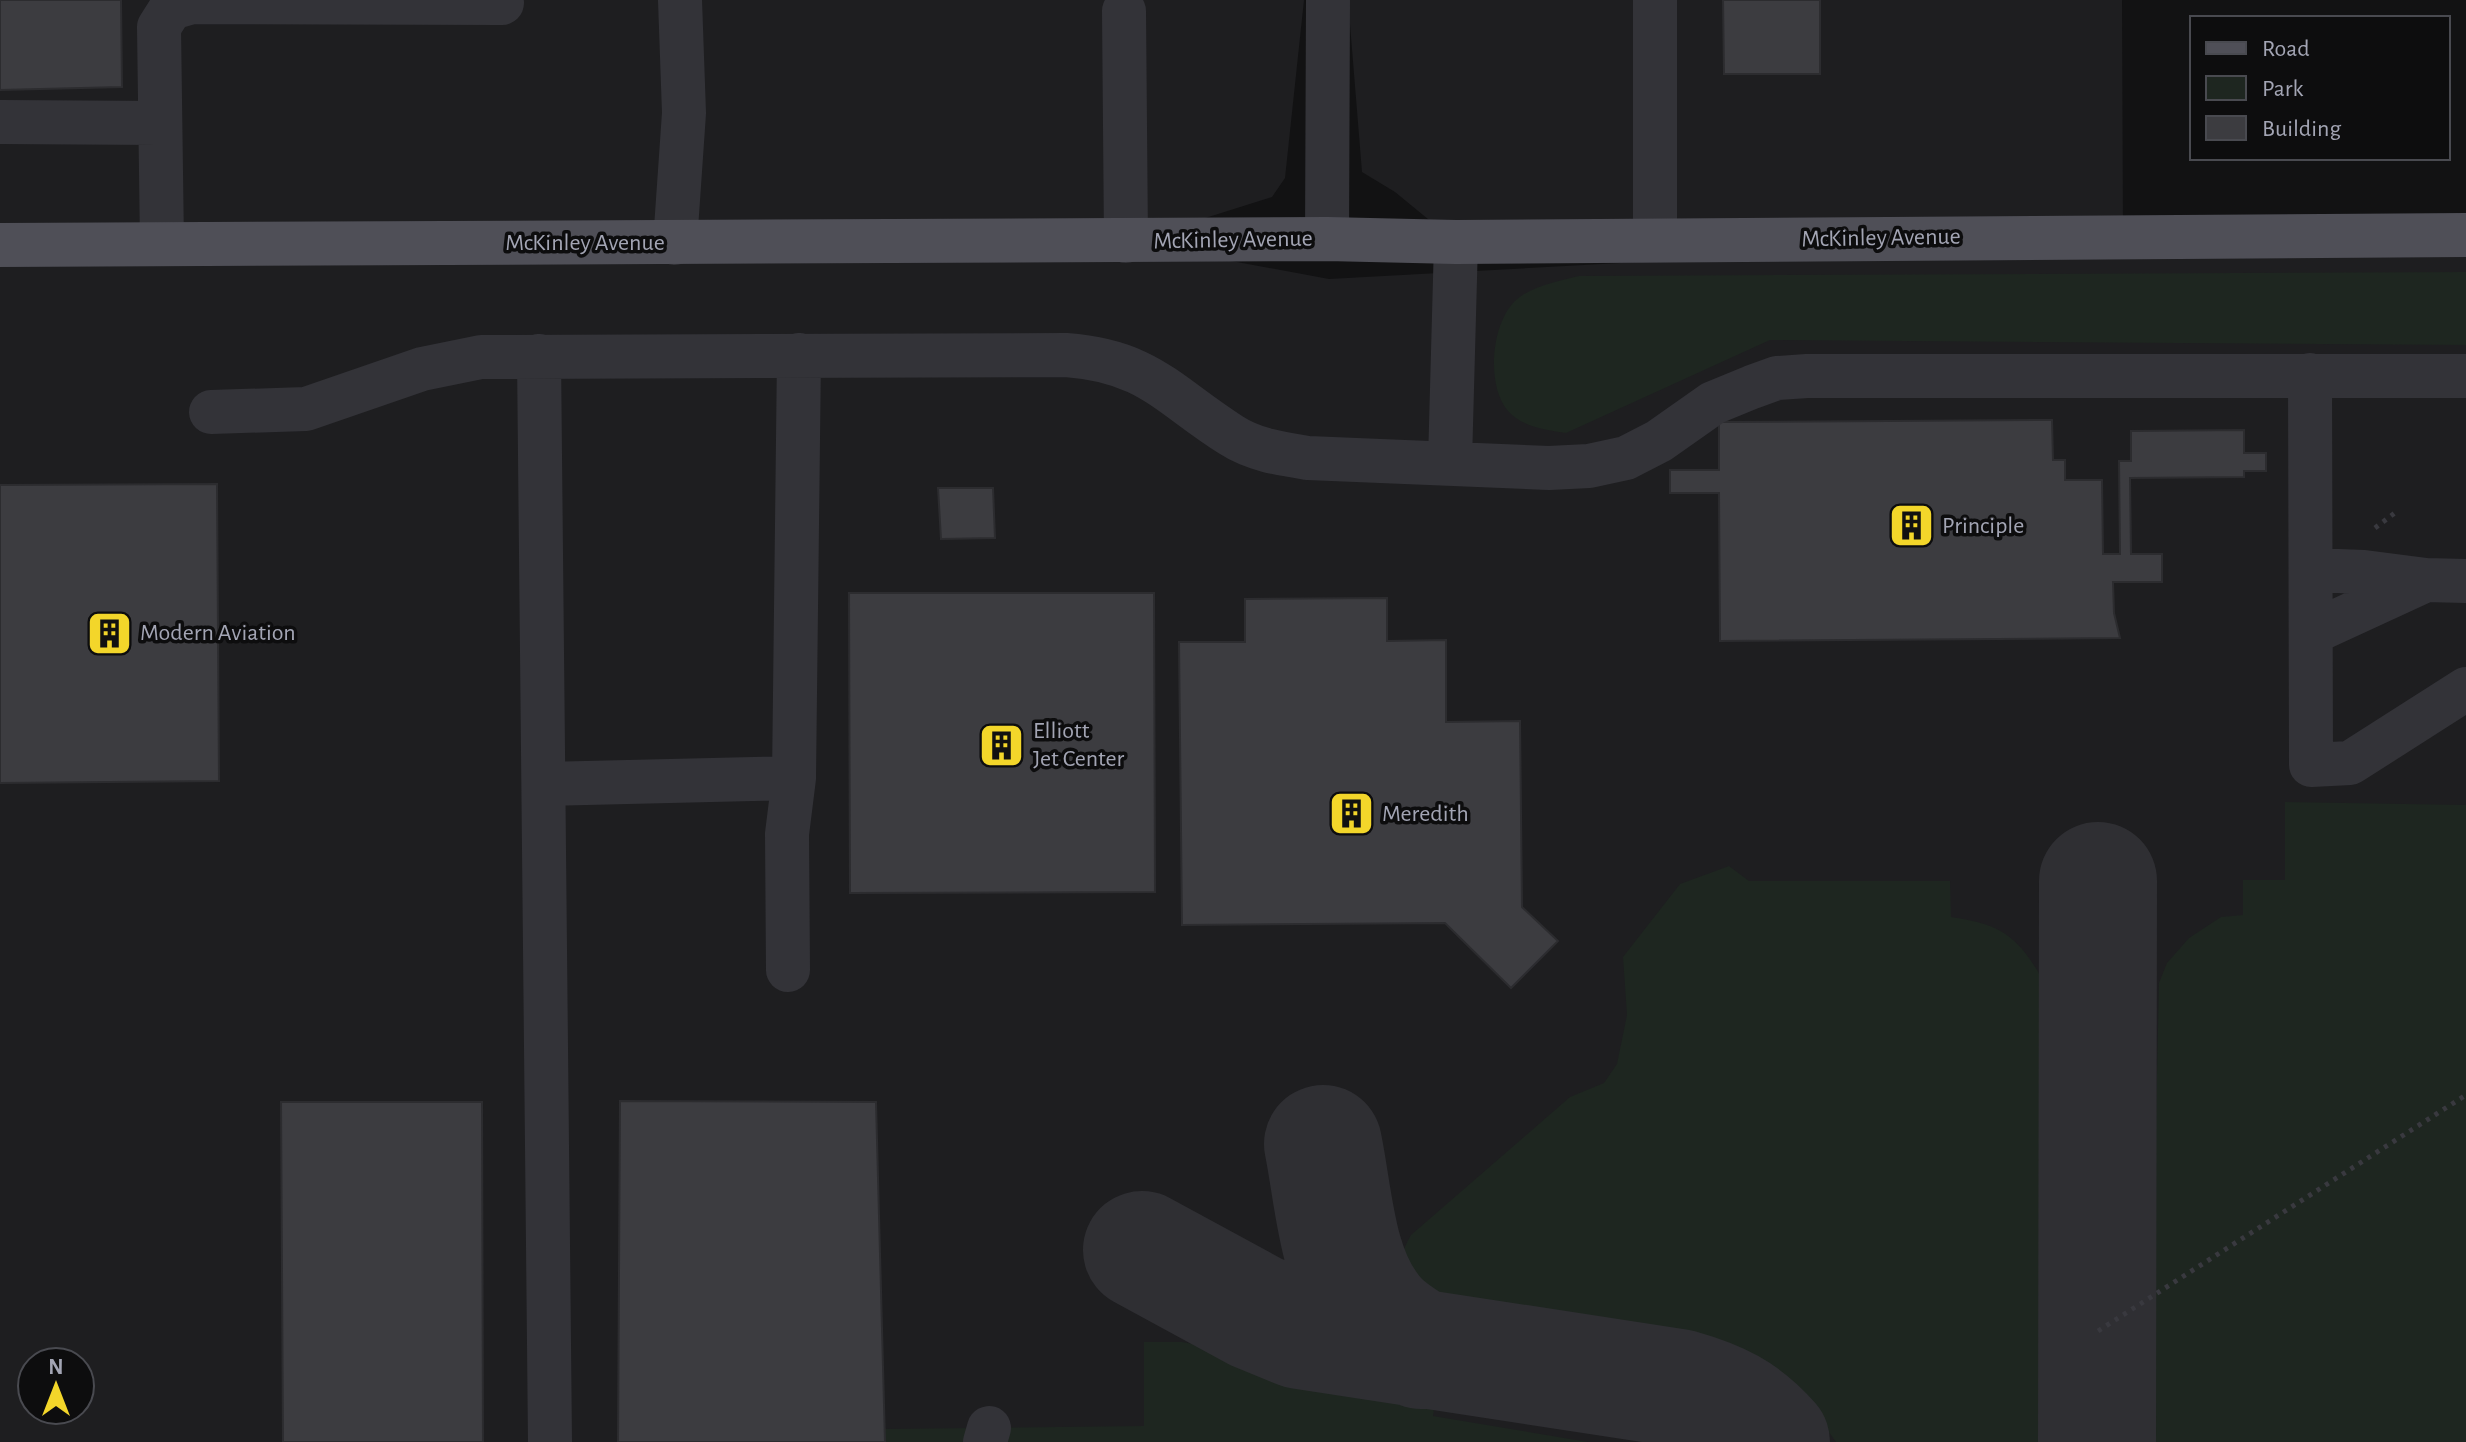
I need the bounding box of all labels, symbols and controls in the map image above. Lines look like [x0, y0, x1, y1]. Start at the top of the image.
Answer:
legend [2190, 16, 2450, 160]
text: Road [2262, 37, 2310, 61]
text: Park [2262, 77, 2303, 101]
text: Building [2262, 117, 2341, 141]
street label: McKinley Avenue [1801, 225, 1961, 251]
street label: McKinley Avenue [1153, 227, 1313, 253]
street label: McKinley Avenue [505, 231, 665, 255]
building icon: Principle [1887, 502, 1935, 550]
place label: Principle [1942, 514, 2024, 538]
building icon: Modern Aviation [85, 609, 133, 657]
place label: Modern Aviation [140, 621, 296, 645]
place label: Elliott Jet Center [1033, 719, 1124, 771]
building icon: Elliott Jet Center [978, 721, 1026, 769]
building icon: Meredith [1327, 790, 1375, 838]
place label: Meredith [1382, 802, 1469, 826]
north arrow [16, 1346, 96, 1426]
text: N [48, 1356, 64, 1378]

